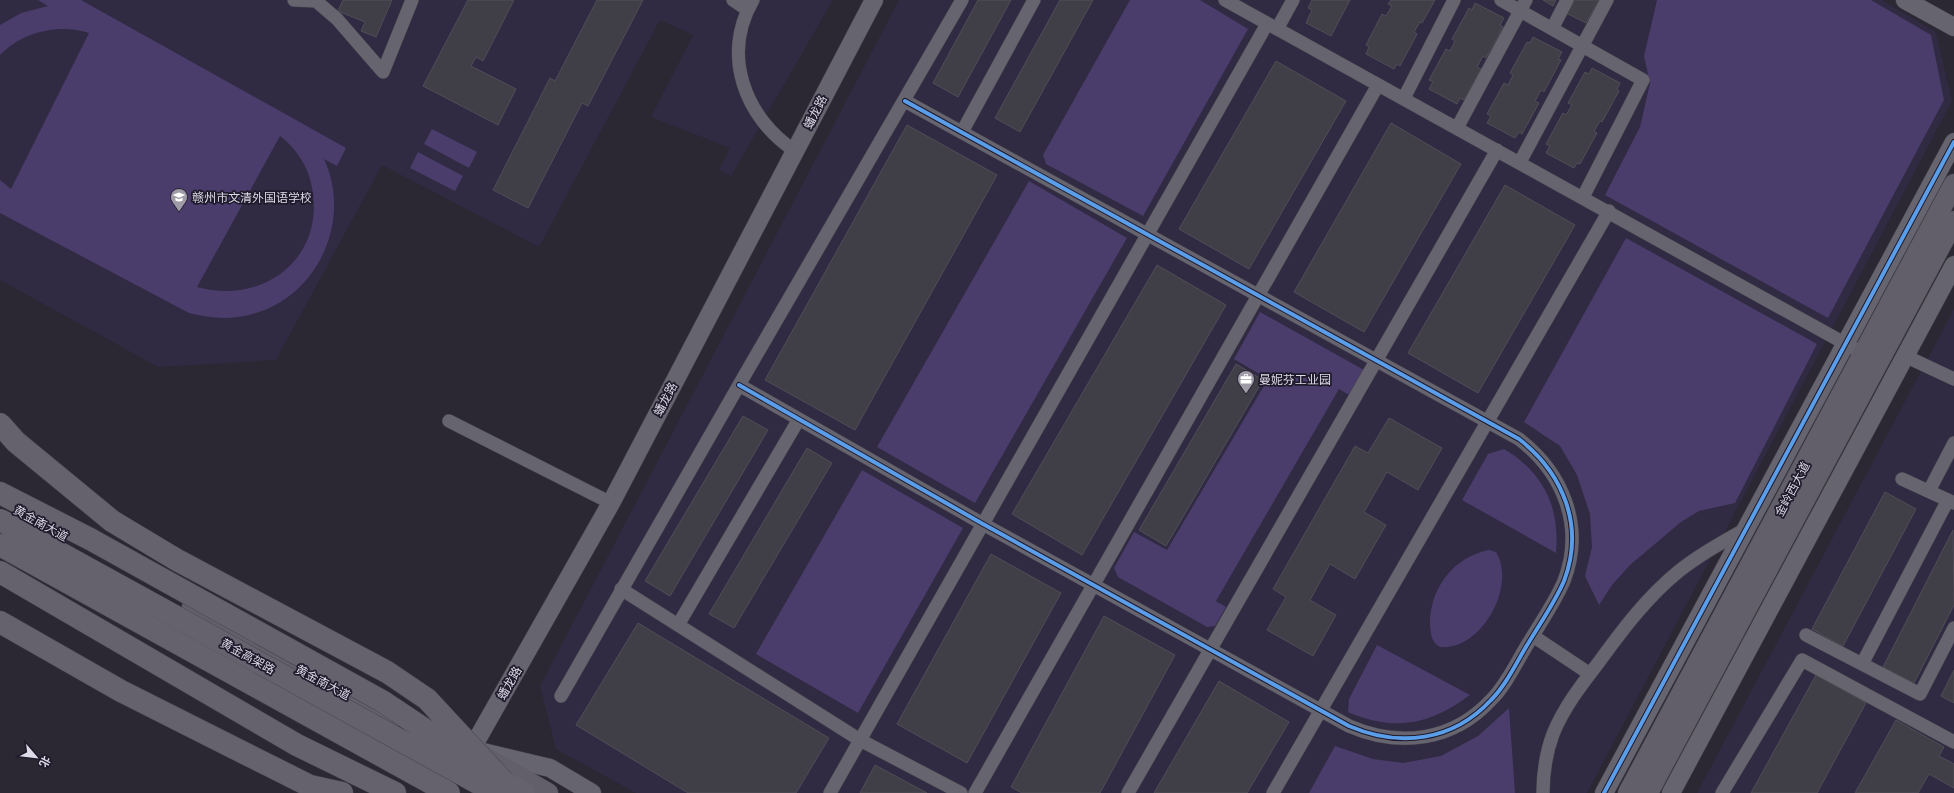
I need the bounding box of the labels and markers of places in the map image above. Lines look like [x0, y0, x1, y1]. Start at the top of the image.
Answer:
school or university icon: 赣州市文清外国语学校 [169, 187, 189, 212]
place label: 赣州市文清外国语学校 [192, 190, 312, 205]
office icon: 曼妮芬工业园 [1236, 369, 1256, 394]
place label: 曼妮芬工业园 [1259, 372, 1331, 387]

